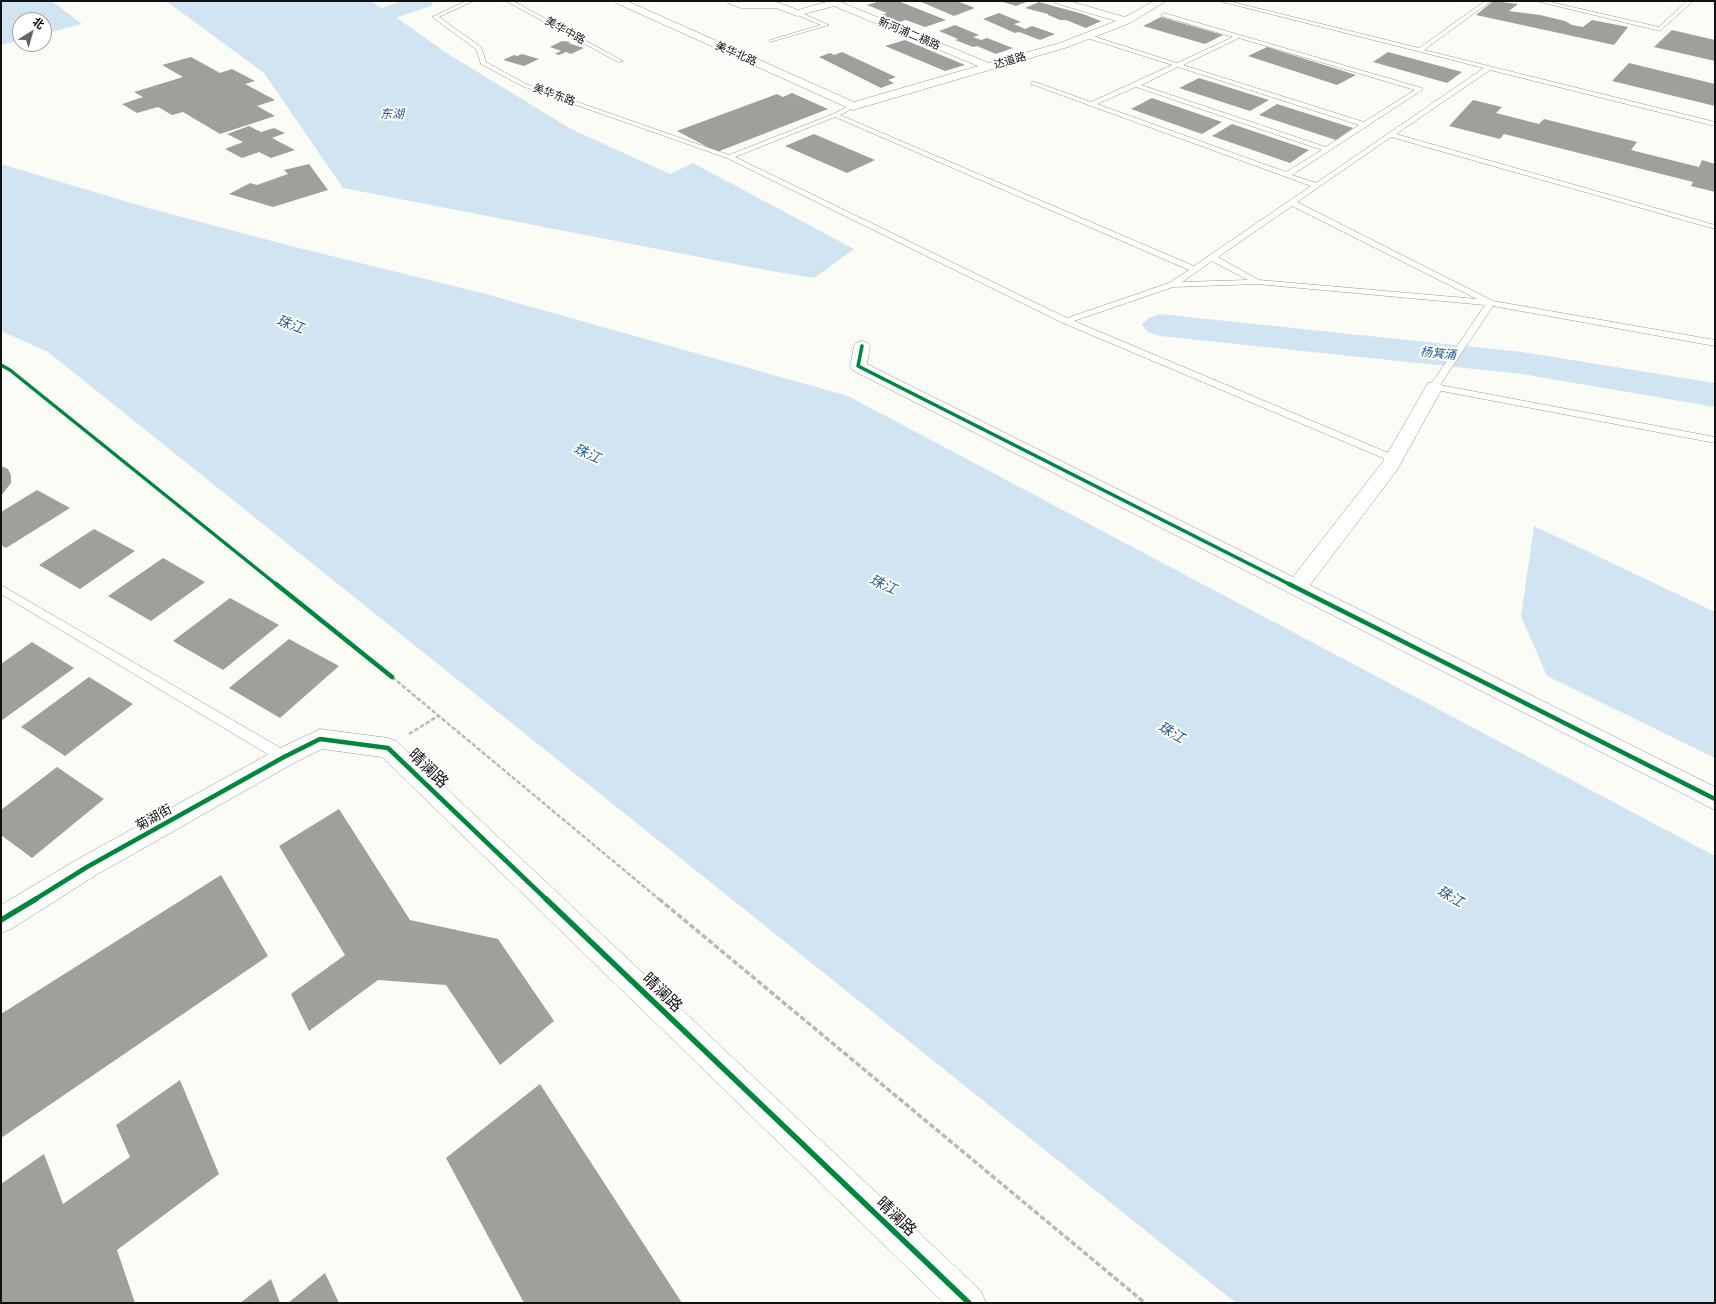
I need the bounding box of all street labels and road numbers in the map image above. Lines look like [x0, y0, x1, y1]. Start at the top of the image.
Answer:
street label: 美华中路 [543, 15, 587, 47]
street label: 新河浦二横路 [876, 15, 942, 53]
street label: 美华北路 [713, 39, 759, 69]
street label: 达道路 [992, 50, 1028, 72]
street label: 美华东路 [531, 81, 577, 109]
street label: 晴澜路 [404, 745, 452, 793]
street label: 菊湖街 [133, 802, 175, 834]
street label: 晴澜路 [638, 969, 686, 1017]
street label: 晴澜路 [872, 1193, 920, 1241]

